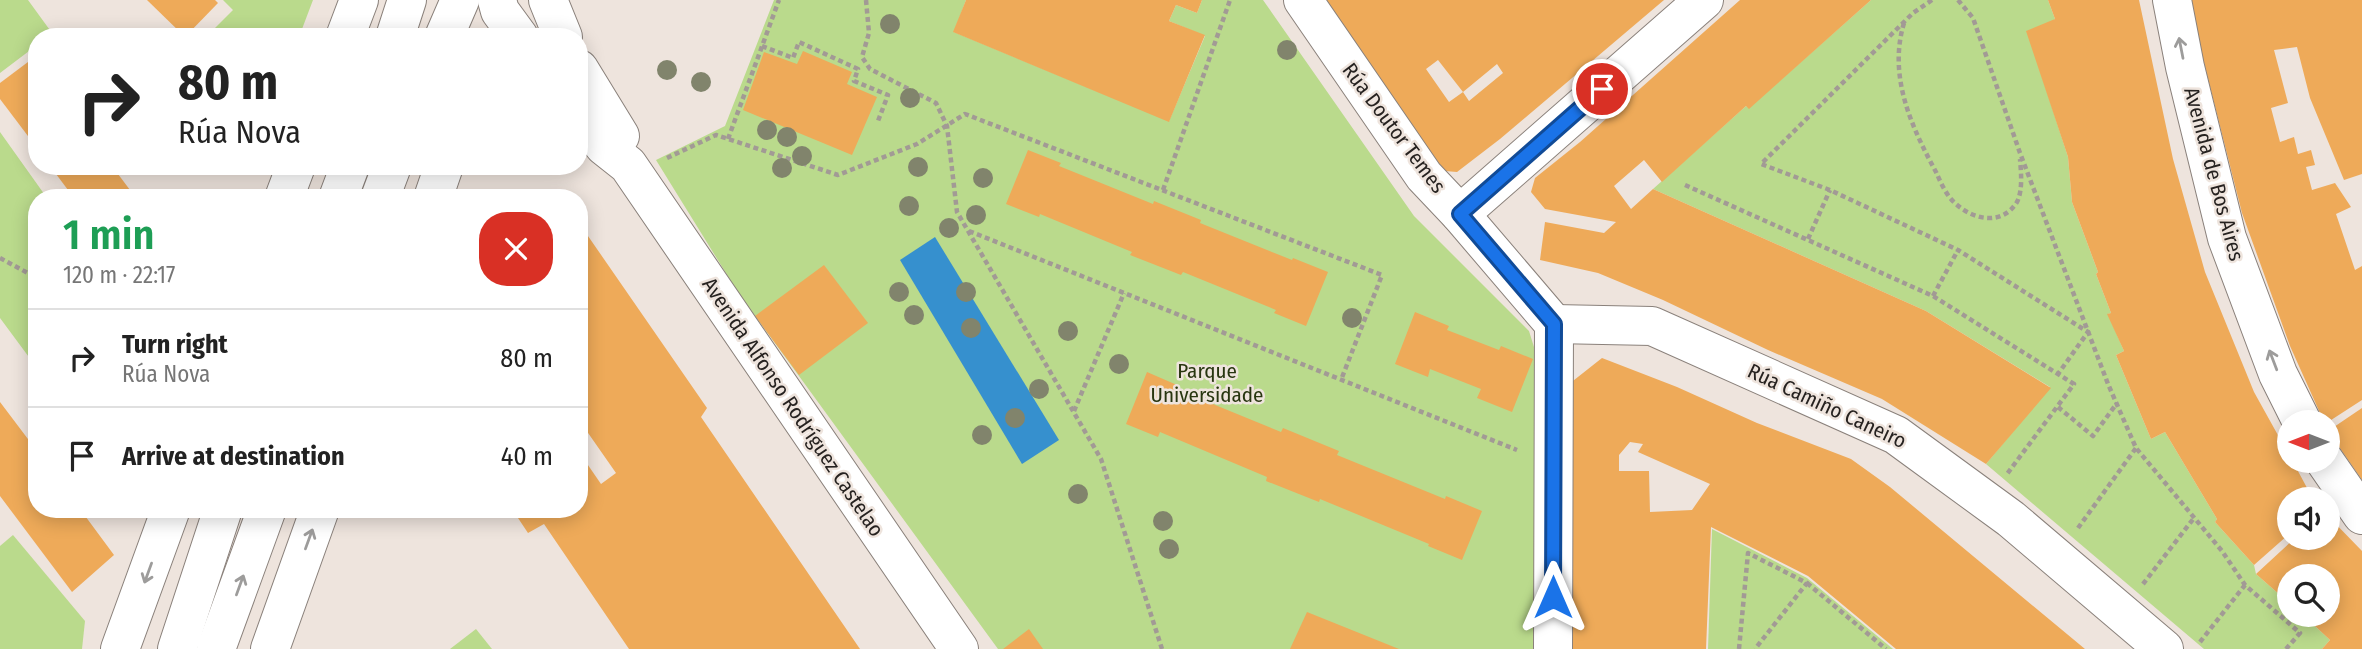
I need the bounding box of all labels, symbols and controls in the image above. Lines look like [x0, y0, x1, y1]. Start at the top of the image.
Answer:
one-way arrow [2174, 37, 2188, 60]
text: 80 m [178, 53, 278, 112]
icon: right [63, 56, 154, 147]
street label: Rúa Doutor Temes [1337, 58, 1451, 198]
pin [1572, 59, 1632, 119]
icon: arrive [1583, 70, 1621, 108]
street label: Avenida de Bos Aires [2178, 84, 2250, 264]
text: Rúa Nova [178, 113, 301, 151]
text: 1 min [63, 210, 154, 260]
button: close [479, 212, 553, 286]
text: 120 m · 22:17 [63, 261, 175, 289]
street label: Avenida Alfonso Rodríguez Castelao [696, 273, 890, 541]
text: Turn right [122, 329, 228, 360]
icon: right [63, 339, 101, 377]
text: 80 m [500, 343, 553, 374]
one-way arrow [2265, 350, 2278, 372]
park label: Parque Universidade [1151, 358, 1263, 408]
street label: Rúa Camiño Caneiro [1743, 358, 1911, 454]
text: Rúa Nova [122, 360, 210, 388]
north arrow [2277, 410, 2340, 472]
map controls [2277, 410, 2340, 627]
icon: arrive [63, 437, 101, 475]
text: Arrive at destination [122, 441, 345, 472]
text: 40 m [501, 441, 553, 472]
button: sound [2277, 487, 2340, 550]
one-way arrow [304, 528, 316, 550]
position arrow [1516, 560, 1590, 634]
one-way arrow [141, 562, 153, 584]
button: search [2277, 564, 2340, 627]
one-way arrow [234, 574, 247, 596]

